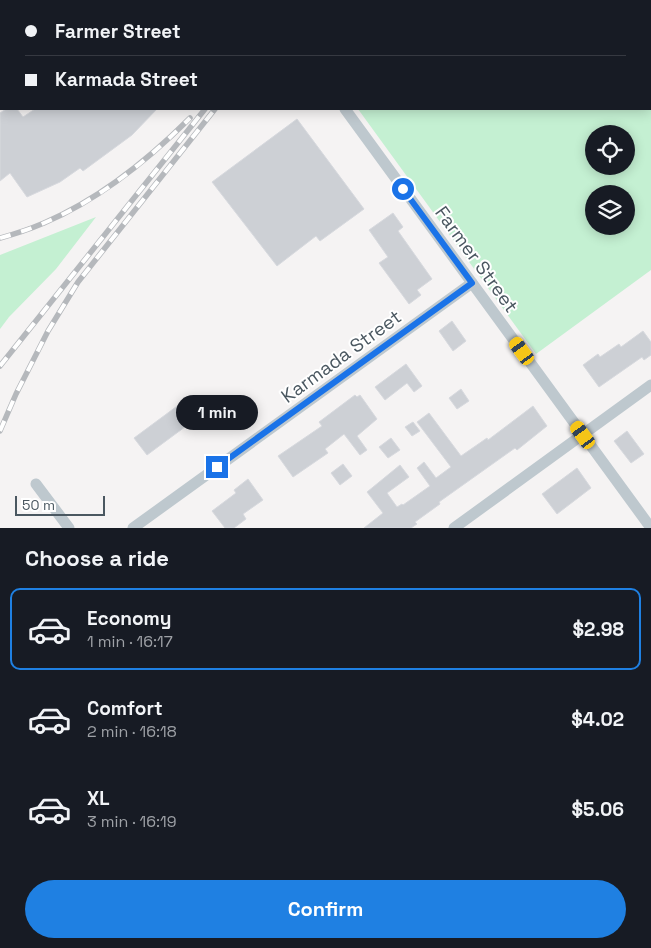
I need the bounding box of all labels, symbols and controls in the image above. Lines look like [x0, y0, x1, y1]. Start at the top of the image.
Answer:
text: Farmer Street [55, 19, 181, 44]
text: Karmada Street [55, 67, 198, 92]
map controls [585, 125, 635, 235]
button: locate [585, 125, 635, 175]
route start [392, 178, 414, 200]
button: layers [585, 185, 635, 235]
street label: Farmer Street [429, 201, 524, 318]
street label: Karmada Street [276, 304, 406, 408]
car [507, 334, 536, 368]
callout: 1 min [176, 394, 258, 430]
text: 1 min [197, 402, 237, 423]
car [568, 418, 597, 452]
route end [206, 456, 228, 478]
scale bar [15, 493, 105, 516]
text: 50 m [22, 496, 55, 514]
text: Choose a ride [25, 544, 169, 572]
text: Economy [87, 606, 171, 631]
icon: car [27, 607, 72, 652]
text: $2.98 [572, 617, 624, 642]
text: 1 min · 16:17 [87, 631, 173, 652]
text: Comfort [87, 696, 163, 721]
icon: car [27, 697, 72, 742]
text: $4.02 [571, 707, 624, 732]
text: 2 min · 16:18 [87, 721, 177, 742]
text: XL [87, 786, 110, 811]
icon: car [27, 787, 72, 832]
text: $5.06 [572, 797, 624, 822]
text: 3 min · 16:19 [87, 811, 177, 832]
button: Confirm [25, 880, 626, 938]

